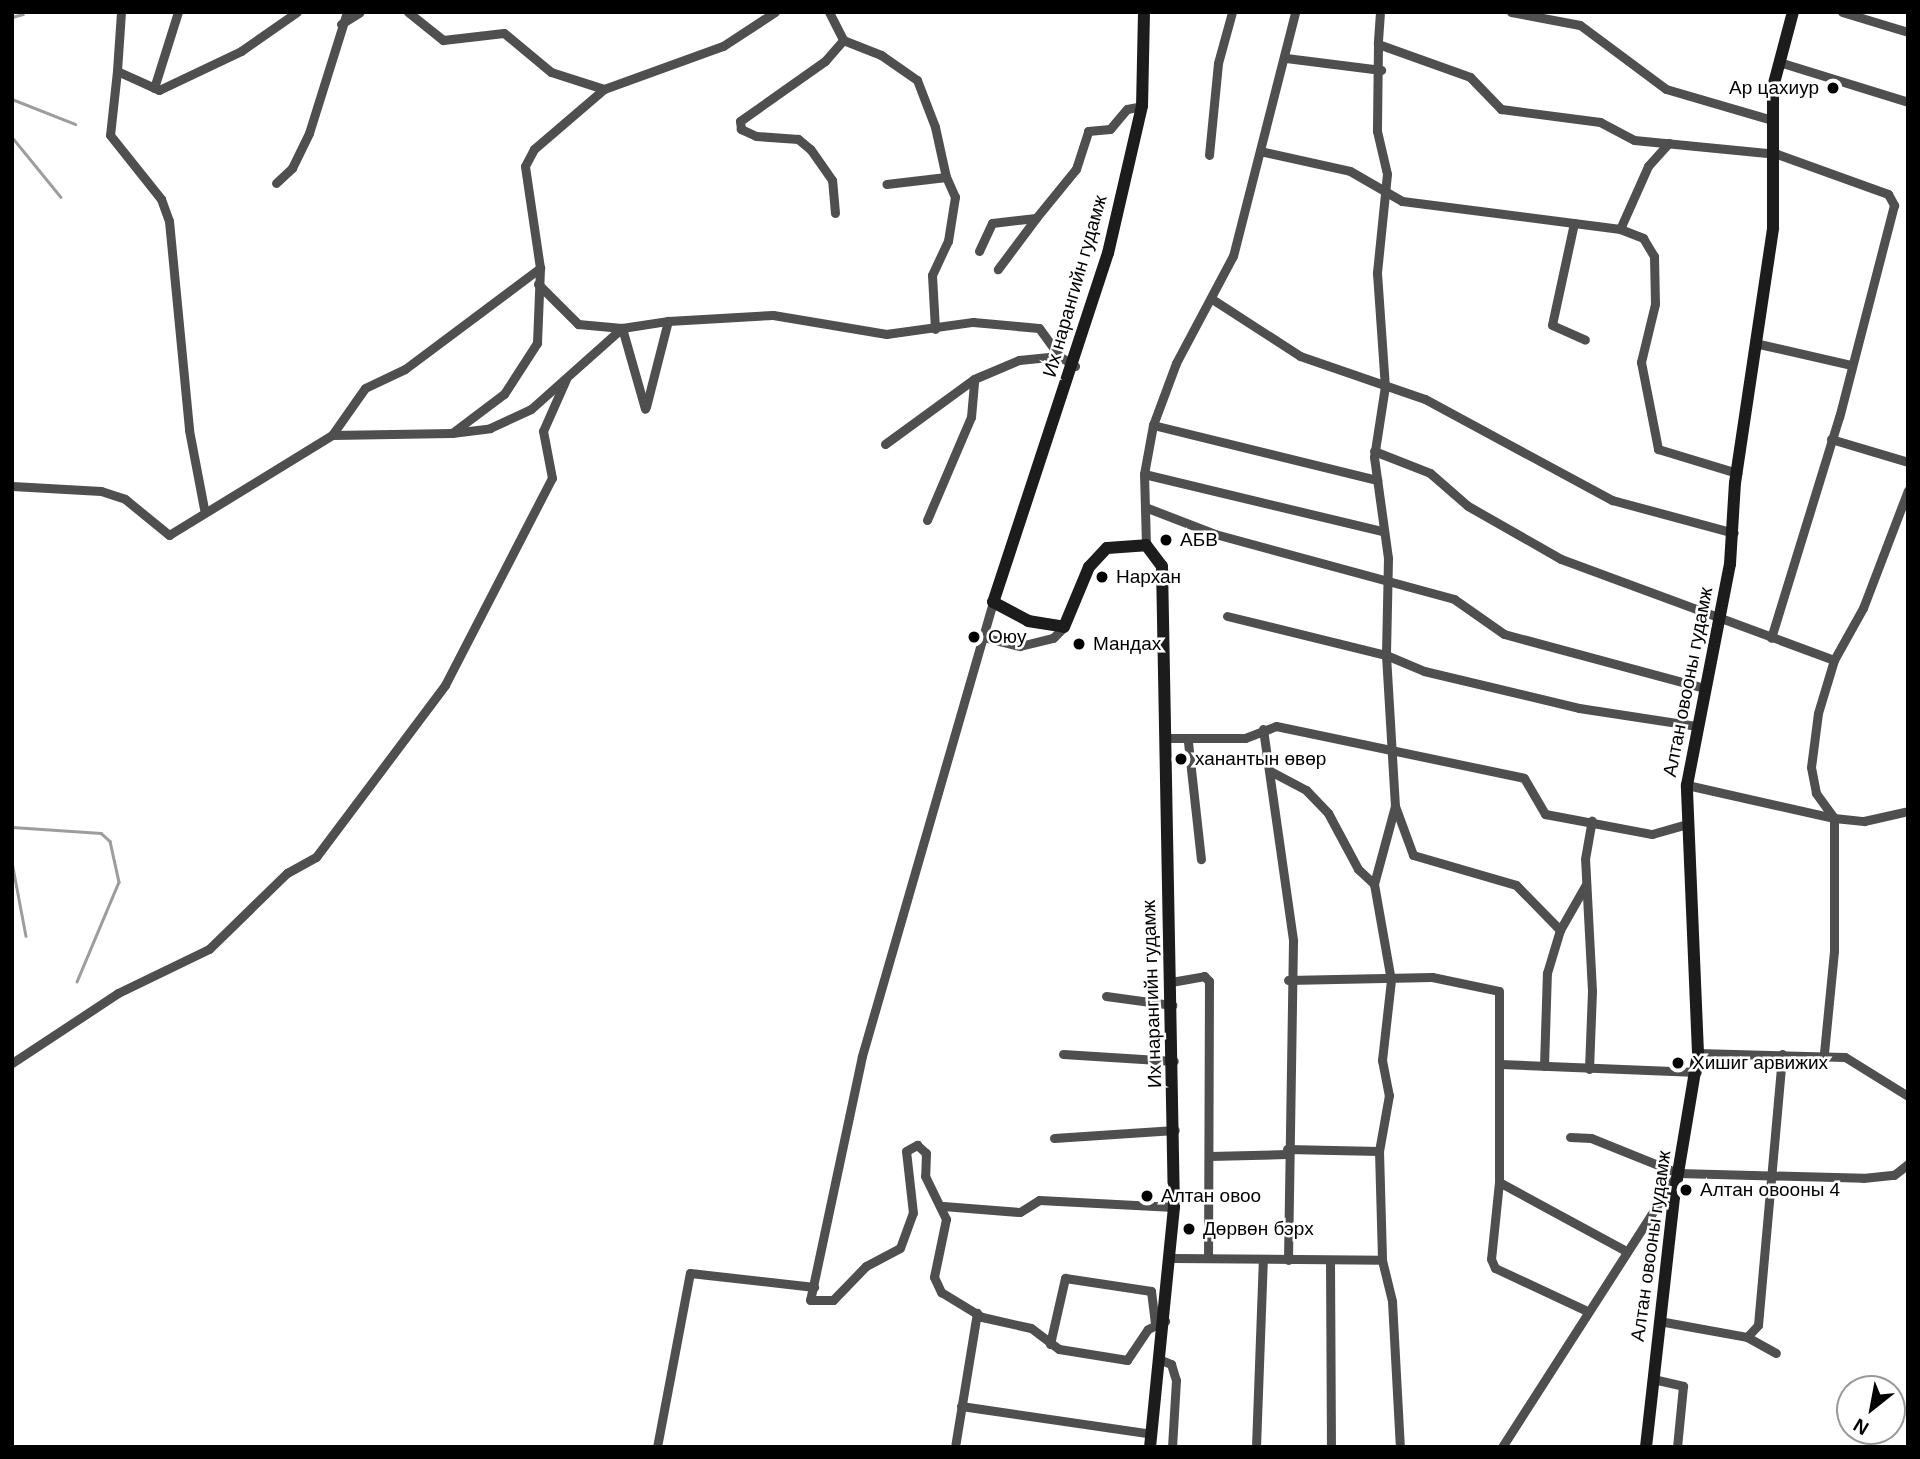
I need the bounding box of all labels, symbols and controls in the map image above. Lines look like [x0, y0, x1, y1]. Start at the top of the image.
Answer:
place label: Ар цахиур [1729, 77, 1819, 99]
marker: Ар цахиур [1825, 80, 1841, 96]
street label: Их нарангийн гудамж [1038, 192, 1112, 380]
place label: АБВ [1180, 529, 1218, 551]
marker: АБВ [1158, 532, 1174, 548]
place label: Нархан [1116, 566, 1181, 588]
marker: Нархан [1094, 569, 1110, 585]
street label: Алтан овооны гудамж [1658, 585, 1718, 779]
place label: Оюу [988, 626, 1027, 648]
marker: Оюу [966, 629, 982, 645]
place label: Мандах [1093, 633, 1161, 655]
marker: Мандах [1071, 636, 1087, 652]
place label: ханантын өвөр [1195, 748, 1326, 770]
marker: ханантын өвөр [1173, 751, 1189, 767]
street label: Их нарангийн гудамж [1137, 900, 1167, 1088]
place label: Хишиг арвижих [1692, 1052, 1828, 1074]
marker: Хишиг арвижих [1670, 1055, 1686, 1071]
street label: Алтан овооны гудамж [1626, 1149, 1676, 1343]
place label: Алтан овооны 4 [1700, 1179, 1840, 1201]
marker: Алтан овооны 4 [1678, 1182, 1694, 1198]
place label: Алтан овоо [1161, 1185, 1261, 1207]
marker: Алтан овоо [1139, 1188, 1155, 1204]
place label: Дөрвөн бэрх [1203, 1218, 1314, 1240]
marker: Дөрвөн бэрх [1181, 1221, 1197, 1237]
north arrow [1836, 1375, 1906, 1445]
text: N [1850, 1414, 1872, 1439]

